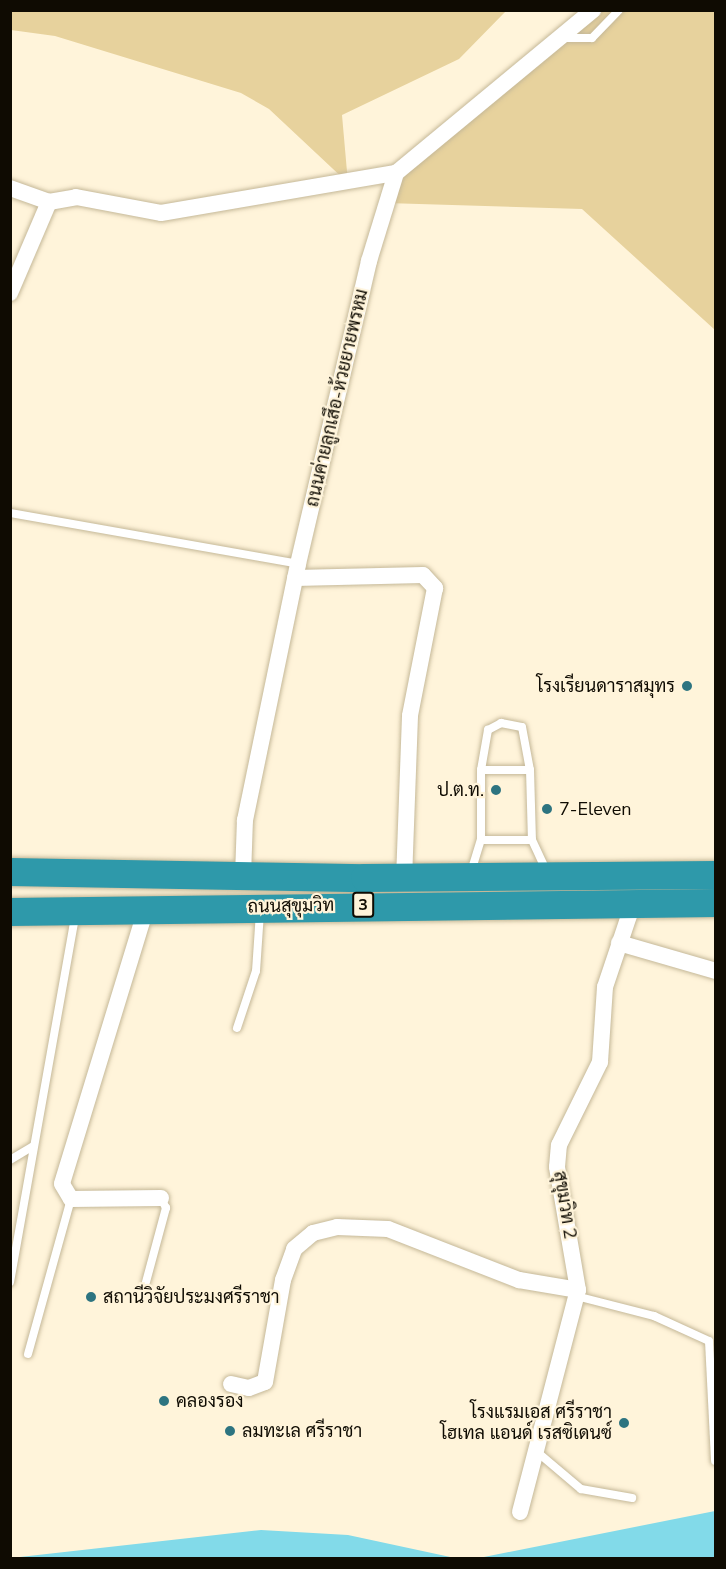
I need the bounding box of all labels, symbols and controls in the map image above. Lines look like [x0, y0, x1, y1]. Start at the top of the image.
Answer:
street label: ถนนค่ายลูกเสึอ-ห้วยยายพรหม [301, 287, 373, 509]
place label: โรงเรียนดาราสมุทร [536, 675, 675, 697]
marker: โรงเรียนดาราสมุทร [680, 679, 694, 693]
place label: ป.ต.ท. [437, 779, 484, 801]
marker: ป.ต.ท. [489, 783, 503, 797]
place label: 7-Eleven [559, 798, 632, 820]
marker: 7-Eleven [540, 802, 554, 816]
road number: 3 [351, 892, 375, 918]
street label: ถนนสุขุมวิท [248, 894, 334, 918]
street label: สุขุมวิท 2 [549, 1169, 581, 1241]
place label: สถานีวิจัยประมงศรีราชา [103, 1286, 280, 1308]
marker: สถานีวิจัยประมงศรีราชา [84, 1290, 98, 1304]
place label: คลองรอง [176, 1390, 243, 1412]
marker: คลองรอง [157, 1394, 171, 1408]
place label: โรงแรมเอส ศรีราชา โฮเทล แอนด์ เรสซิเดนซ์ [440, 1402, 612, 1444]
marker: โรงแรมเอส ศรีราชา โฮเทล แอนด์ เรสซิเดนซ์ [617, 1416, 631, 1430]
place label: ลมทะเล ศรีราชา [242, 1420, 362, 1442]
marker: ลมทะเล ศรีราชา [223, 1424, 237, 1438]

